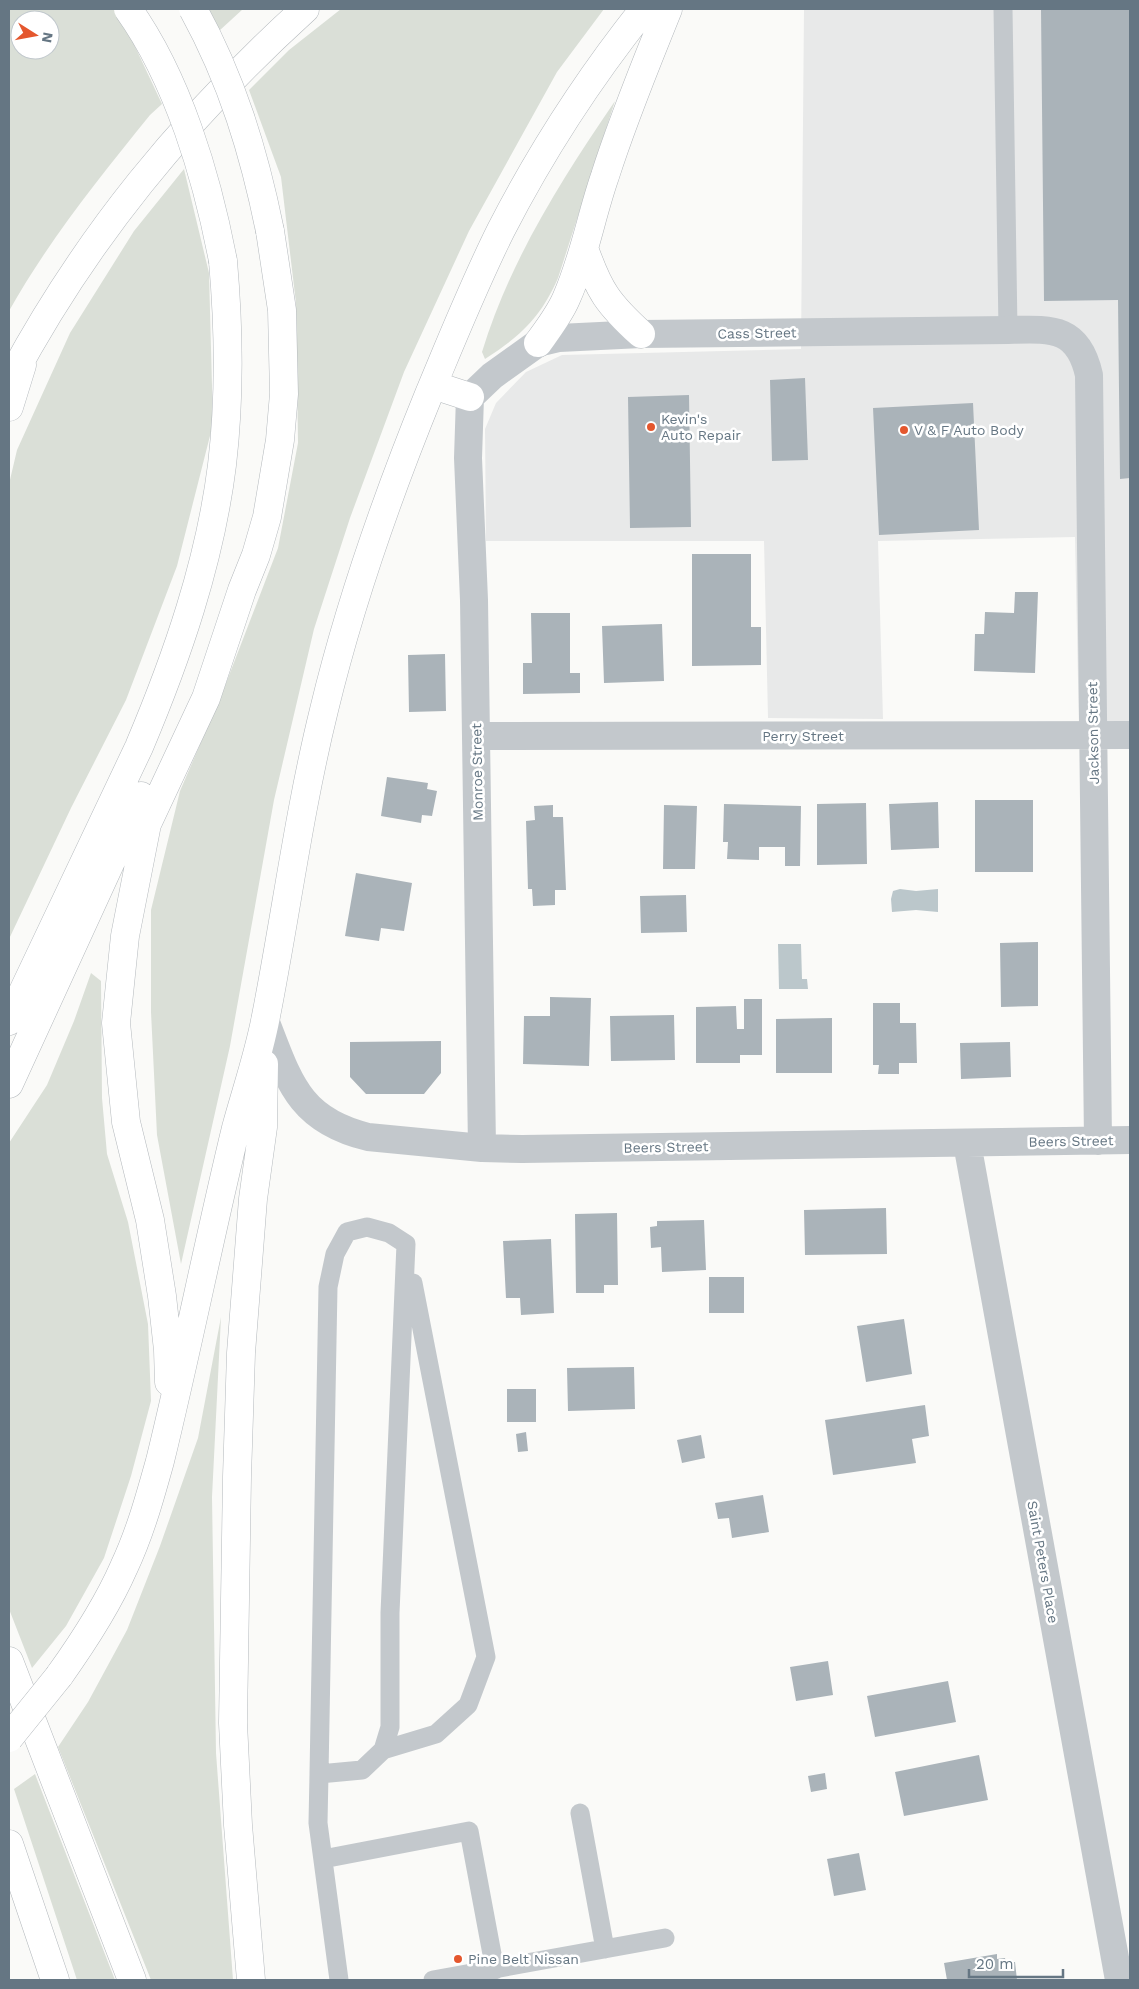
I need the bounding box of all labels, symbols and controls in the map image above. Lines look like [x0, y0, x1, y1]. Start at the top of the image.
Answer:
north arrow [10, 10, 60, 60]
text: N [39, 31, 57, 44]
street label: Cass Street [717, 324, 797, 342]
place label: Kevin's Auto Repair [661, 411, 741, 443]
marker: Kevin's Auto Repair [645, 421, 657, 433]
place label: V & F Auto Body [914, 422, 1024, 438]
marker: V & F Auto Body [898, 424, 910, 436]
street label: Jackson Street [1084, 681, 1102, 784]
street label: Monroe Street [468, 723, 486, 821]
street label: Perry Street [762, 728, 844, 744]
street label: Beers Street [1028, 1132, 1114, 1150]
street label: Beers Street [623, 1138, 709, 1156]
street label: Saint Peters Place [1024, 1499, 1062, 1625]
scale bar [969, 1946, 1063, 1978]
place label: Pine Belt Nissan [468, 1951, 579, 1967]
marker: Pine Belt Nissan [452, 1953, 464, 1965]
text: 20 m [976, 1955, 1014, 1973]

